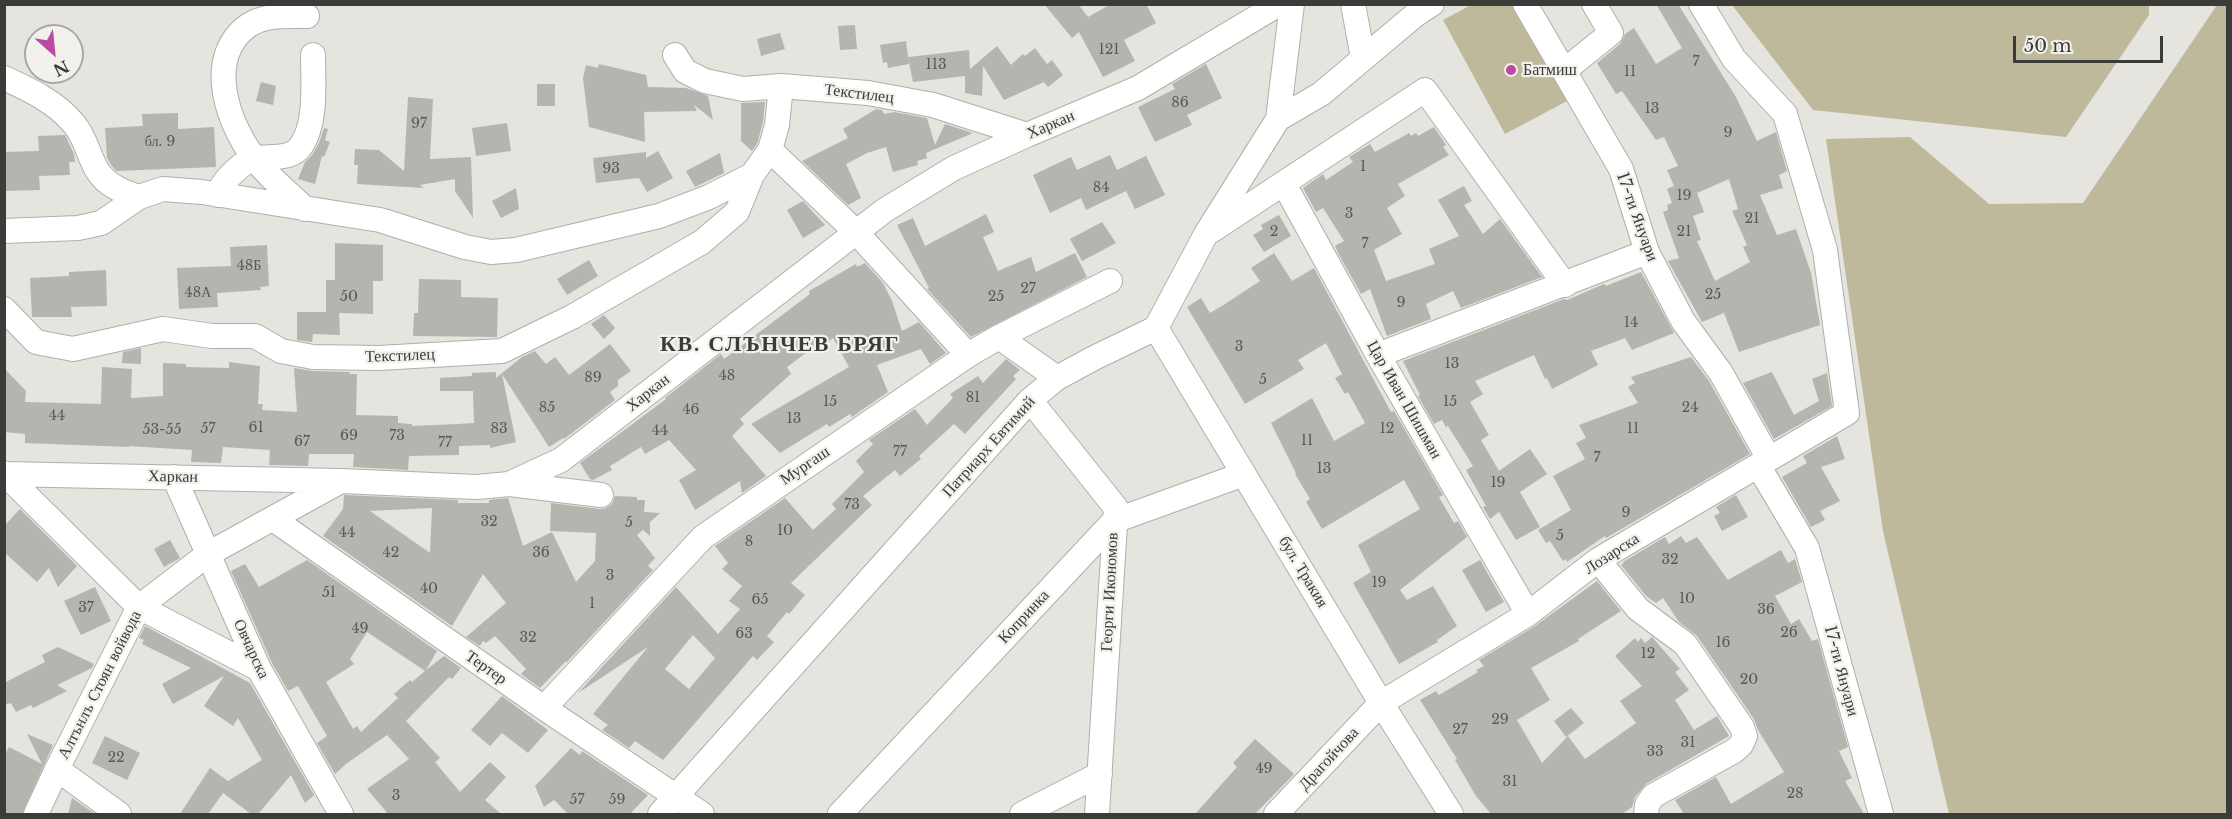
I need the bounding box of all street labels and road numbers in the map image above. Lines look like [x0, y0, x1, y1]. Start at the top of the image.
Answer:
street label: Текстилец [823, 80, 895, 108]
street label: Харкан [1024, 106, 1078, 144]
street label: 17-ти Януари [1612, 170, 1662, 264]
street label: Цар Иван Шишман [1362, 338, 1446, 462]
street label: Текстилец [365, 345, 435, 367]
street label: Харкан [622, 370, 674, 416]
street label: Патриарх Евтимий [939, 392, 1039, 502]
street label: Мургаш [776, 442, 834, 490]
street label: Харкан [148, 467, 198, 487]
street label: Лозарска [1581, 529, 1643, 579]
street label: Георги Икономов [1097, 532, 1123, 652]
street label: бул. Тракия [1274, 533, 1332, 611]
street label: Копринка [994, 586, 1054, 648]
street label: Алтънлъ Стоян войвода [54, 608, 146, 762]
street label: Овчарска [229, 616, 273, 682]
street label: 17-ти Януари [1820, 624, 1862, 718]
street label: Тертер [462, 647, 510, 689]
street label: Драгойчова [1295, 723, 1363, 795]

